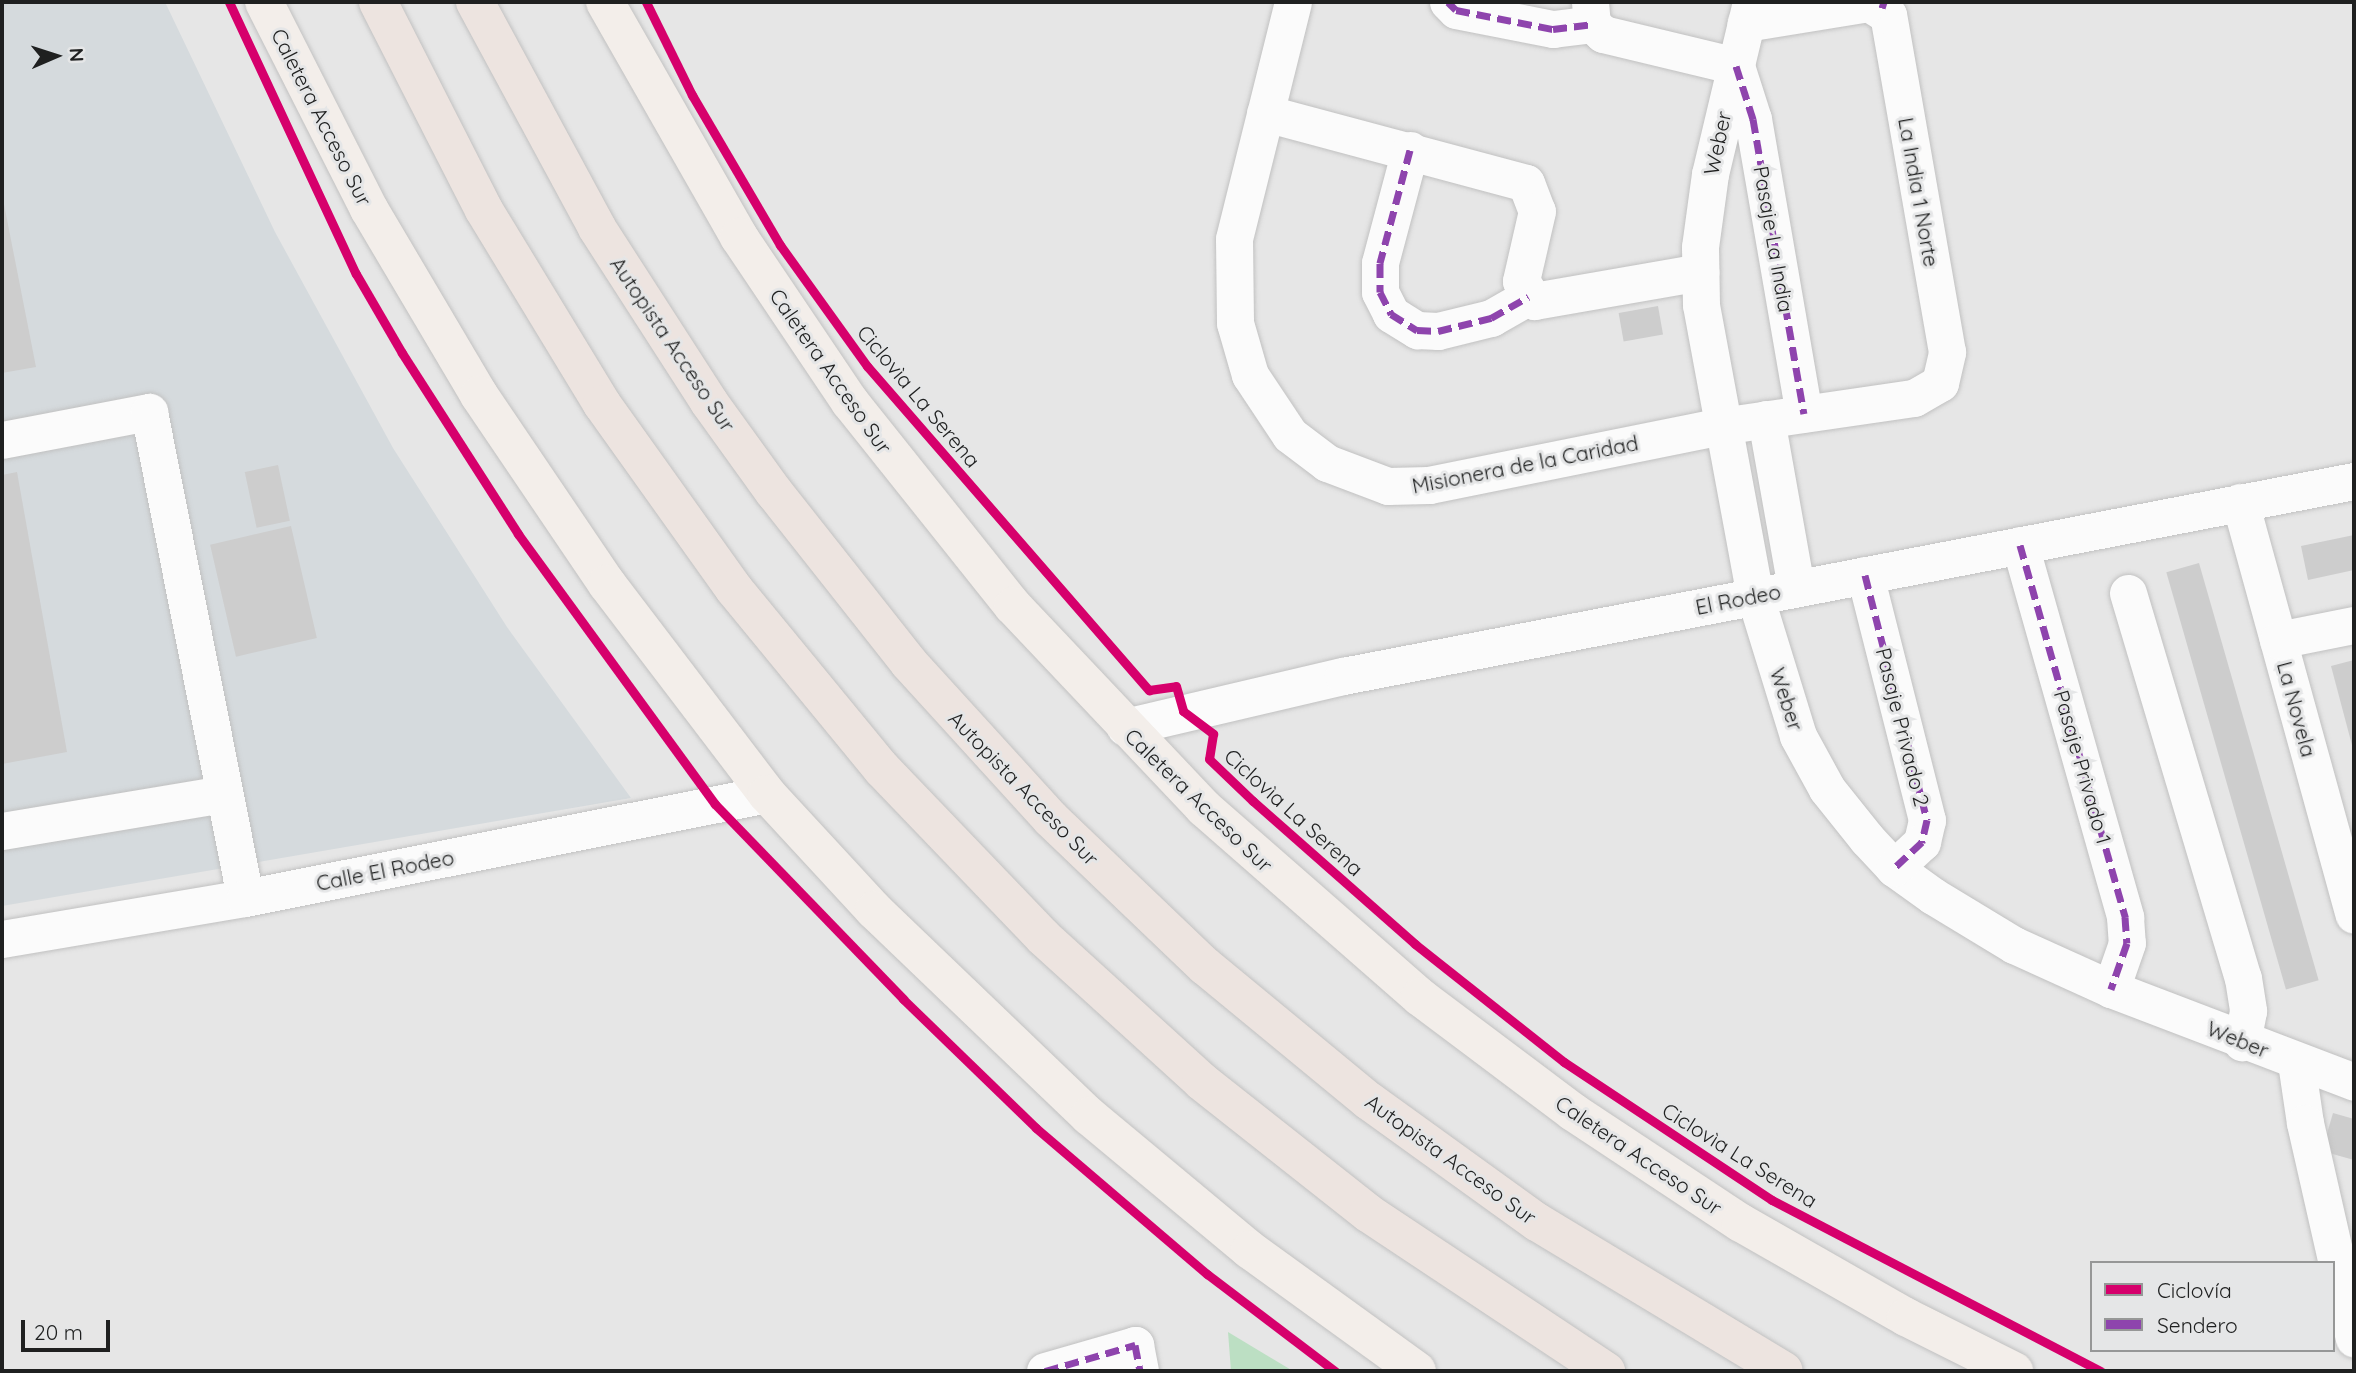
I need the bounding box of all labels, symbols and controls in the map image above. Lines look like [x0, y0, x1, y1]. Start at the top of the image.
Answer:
north arrow [21, 21, 91, 91]
street label: Caletera Acceso Sur [266, 24, 378, 210]
text: N [65, 47, 89, 63]
street label: Weber [1698, 109, 1736, 177]
street label: La India 1 Norte [1893, 115, 1945, 269]
street label: Pasaje La India [1749, 164, 1799, 314]
street label: Autopista Acceso Sur [605, 252, 741, 436]
street label: Caletera Acceso Sur [765, 284, 897, 458]
street label: Ciclovìa La Serena [852, 320, 986, 472]
street label: Misionera de la Caridad [1410, 430, 1640, 498]
street label: El Rodeo [1693, 578, 1783, 620]
street label: Pasaje Privado 2 [1871, 645, 1935, 809]
street label: La Novela [2272, 658, 2322, 760]
street label: Weber [1765, 664, 1809, 734]
street label: Pasaje Privado 1 [2049, 687, 2117, 847]
street label: Autopista Acceso Sur [944, 706, 1104, 870]
street label: Caletera Acceso Sur [1120, 723, 1278, 877]
street label: Ciclovìa La Serena [1219, 743, 1369, 881]
street label: Calle El Rodeo [314, 844, 456, 896]
street label: Weber [2203, 1015, 2273, 1063]
street label: Autopista Acceso Sur [1361, 1089, 1541, 1229]
street label: Caletera Acceso Sur [1551, 1090, 1727, 1220]
street label: Ciclovìa La Serena [1658, 1097, 1822, 1213]
legend [2090, 1261, 2335, 1352]
text: Ciclovía [2157, 1277, 2232, 1303]
scale bar [24, 1306, 114, 1350]
text: Sendero [2157, 1312, 2238, 1338]
text: 20 m [34, 1319, 83, 1345]

